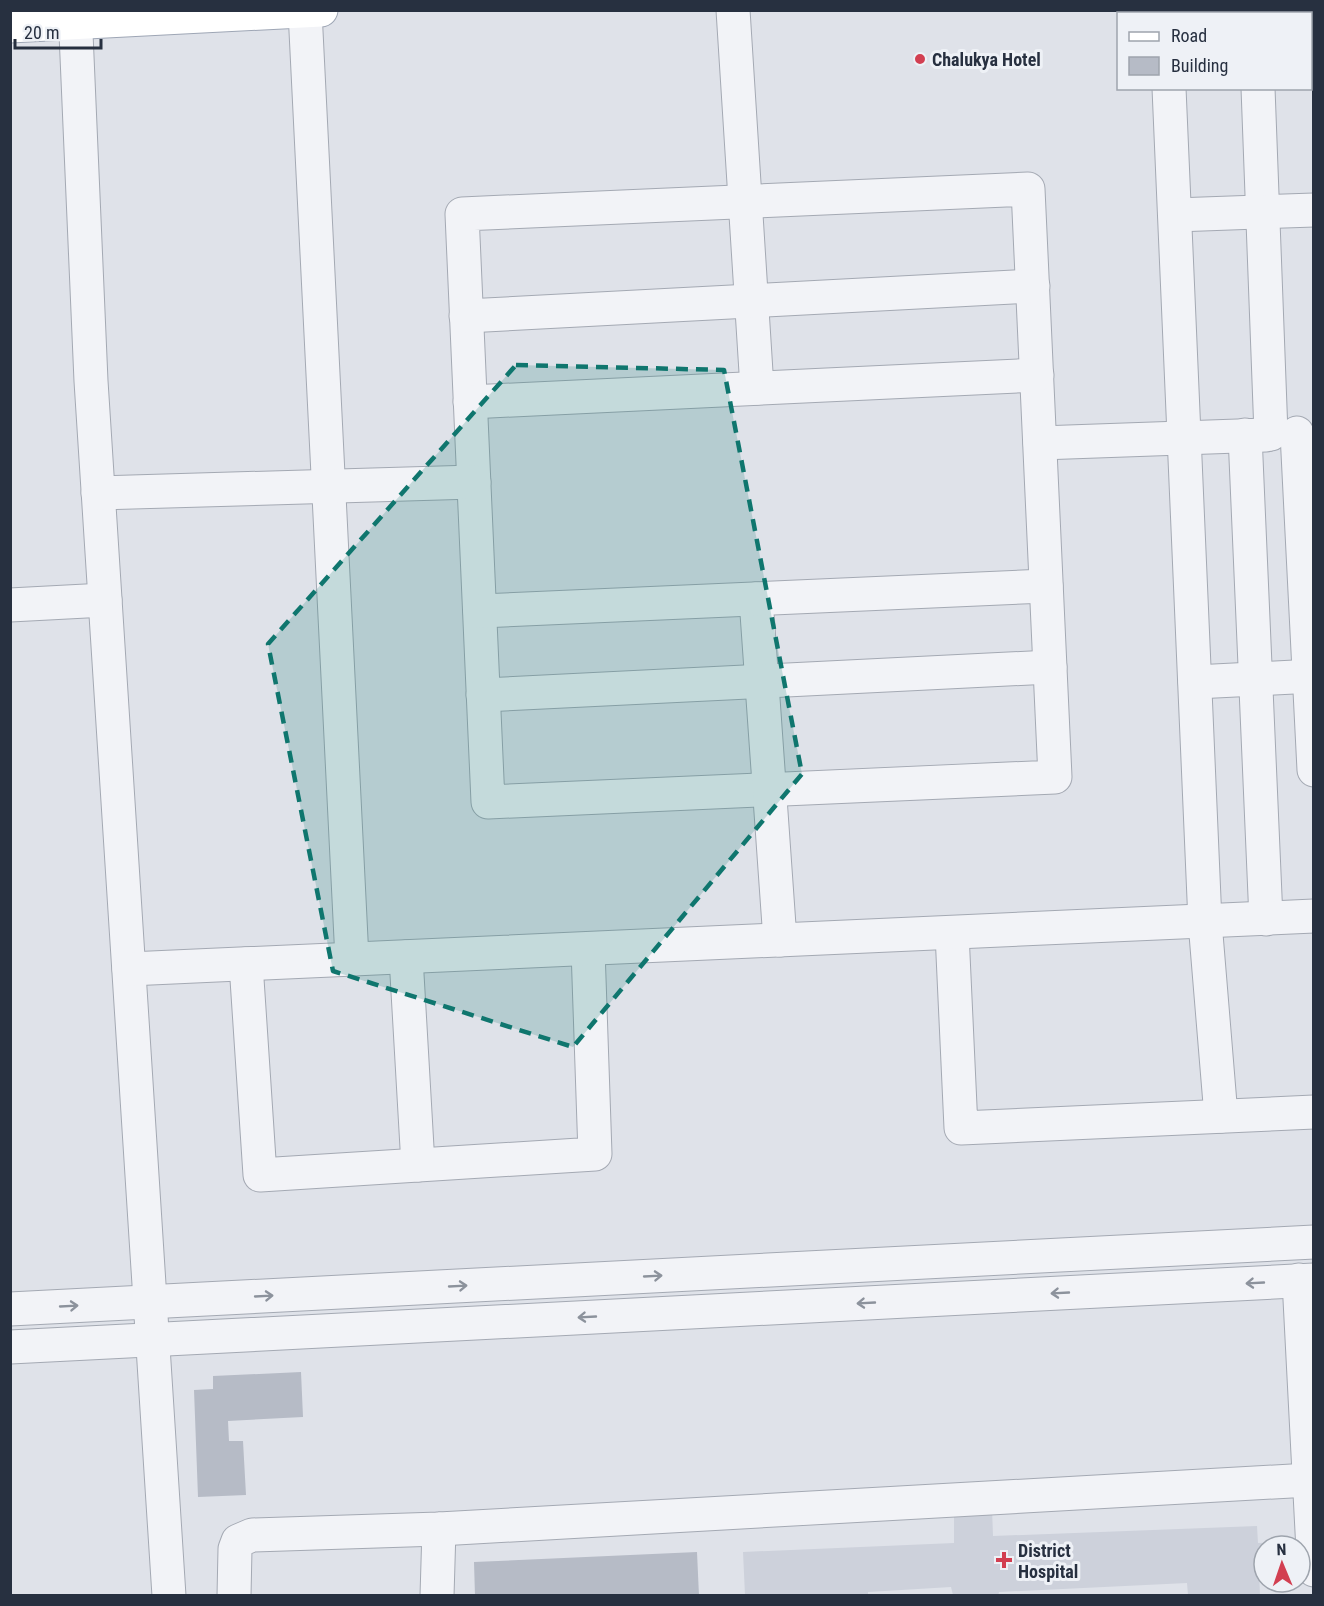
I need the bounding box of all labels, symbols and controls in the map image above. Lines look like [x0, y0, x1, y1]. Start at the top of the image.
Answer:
scale bar [15, 12, 100, 50]
legend [1117, 12, 1312, 90]
text: 20 m [24, 22, 59, 43]
text: Road [1171, 25, 1207, 46]
place label: Chalukya Hotel [932, 49, 1041, 70]
marker: Chalukya Hotel [913, 52, 927, 66]
text: Building [1171, 55, 1228, 76]
one-way arrow [643, 1270, 663, 1281]
one-way arrow [1246, 1277, 1266, 1288]
one-way arrow [448, 1281, 468, 1292]
one-way arrow [1051, 1287, 1071, 1298]
one-way arrow [253, 1291, 273, 1302]
one-way arrow [856, 1297, 876, 1308]
one-way arrow [58, 1301, 78, 1312]
one-way arrow [577, 1312, 597, 1323]
north arrow [1252, 1534, 1312, 1594]
place label: District Hospital [1018, 1540, 1078, 1582]
text: N [1276, 1540, 1287, 1559]
marker: District Hospital [995, 1551, 1013, 1569]

